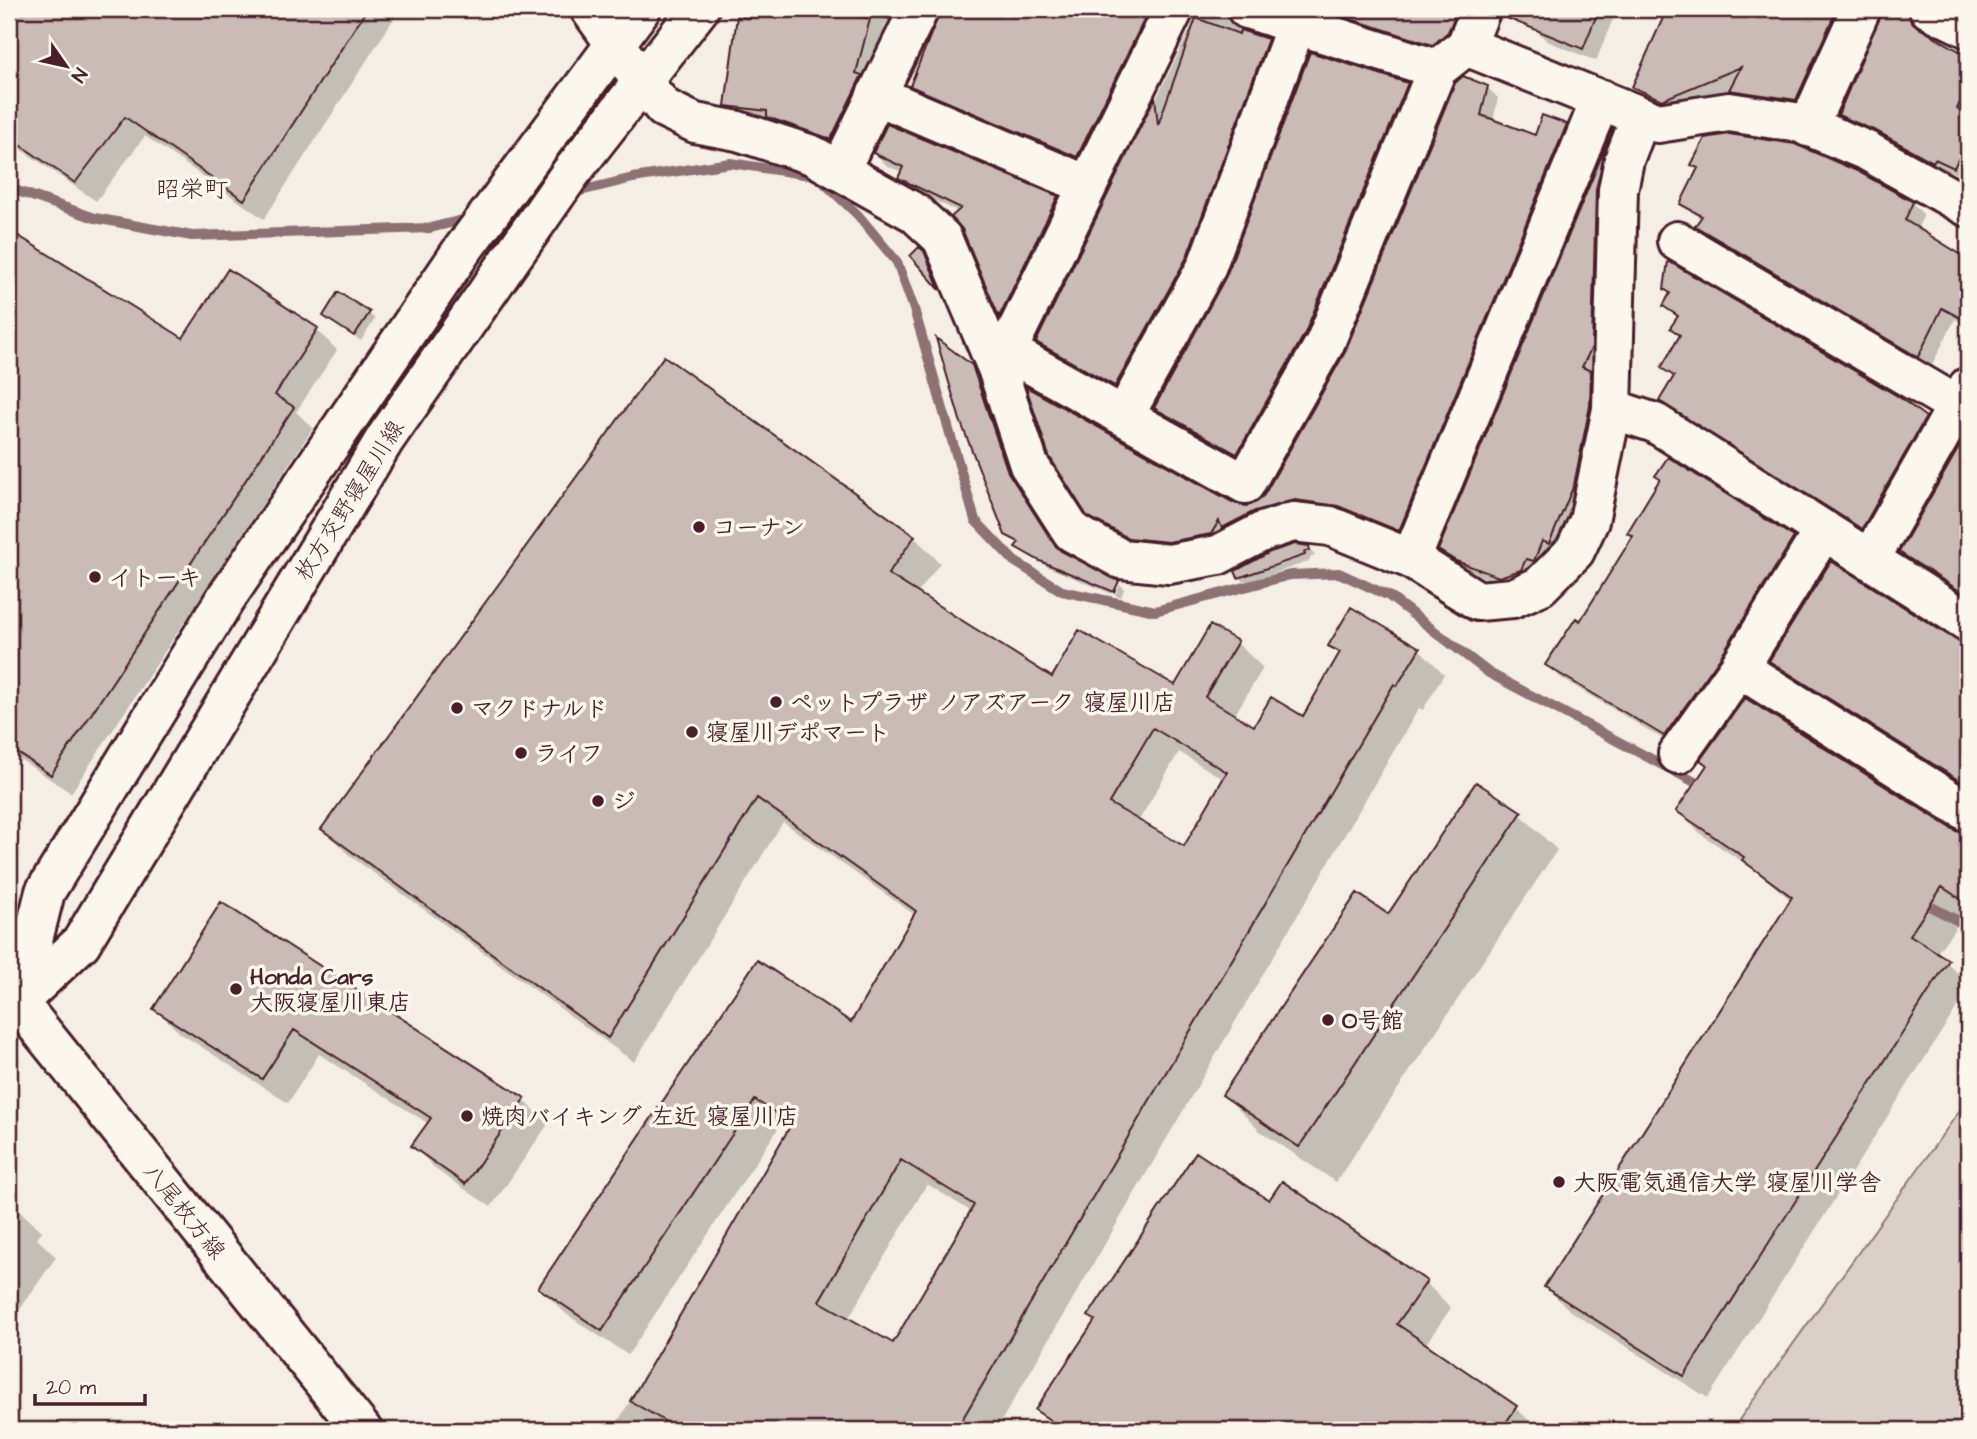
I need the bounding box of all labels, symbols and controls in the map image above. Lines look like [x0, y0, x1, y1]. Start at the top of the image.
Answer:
north arrow [32, 32, 102, 102]
text: N [64, 62, 93, 87]
district label: 昭栄町 [156, 173, 228, 207]
street label: 枚方交野寝屋川線 [288, 414, 412, 587]
place label: コーナン [713, 512, 805, 544]
marker: コーナン [691, 519, 707, 535]
place label: イトーキ [109, 562, 201, 594]
marker: イトーキ [87, 569, 103, 585]
place label: ペットプラザ ノアズアーク 寝屋川店 [790, 687, 1176, 719]
place label: マクドナルド [471, 693, 608, 725]
marker: ペットプラザ ノアズアーク 寝屋川店 [768, 694, 784, 710]
marker: マクドナルド [449, 700, 465, 716]
place label: 寝屋川デポマート [706, 717, 890, 749]
marker: 寝屋川デポマート [684, 724, 700, 740]
place label: ライフ [535, 738, 604, 770]
marker: ライフ [513, 745, 529, 761]
place label: ジ [612, 786, 635, 818]
marker: ジ [590, 793, 606, 809]
place label: Honda Cars 大阪寝屋川東店 [250, 961, 411, 1019]
marker: Honda Cars 大阪寝屋川東店 [228, 981, 244, 997]
place label: O号館 [1342, 1005, 1403, 1037]
marker: O号館 [1320, 1012, 1336, 1028]
place label: 焼肉バイキング 左近 寝屋川店 [481, 1101, 798, 1133]
marker: 焼肉バイキング 左近 寝屋川店 [459, 1108, 475, 1124]
street label: 八尾枚方線 [136, 1157, 233, 1266]
place label: 大阪電気通信大学 寝屋川学舎 [1573, 1167, 1881, 1199]
marker: 大阪電気通信大学 寝屋川学舎 [1551, 1174, 1567, 1190]
scale bar [35, 1362, 145, 1406]
text: 20 m [46, 1373, 97, 1402]

